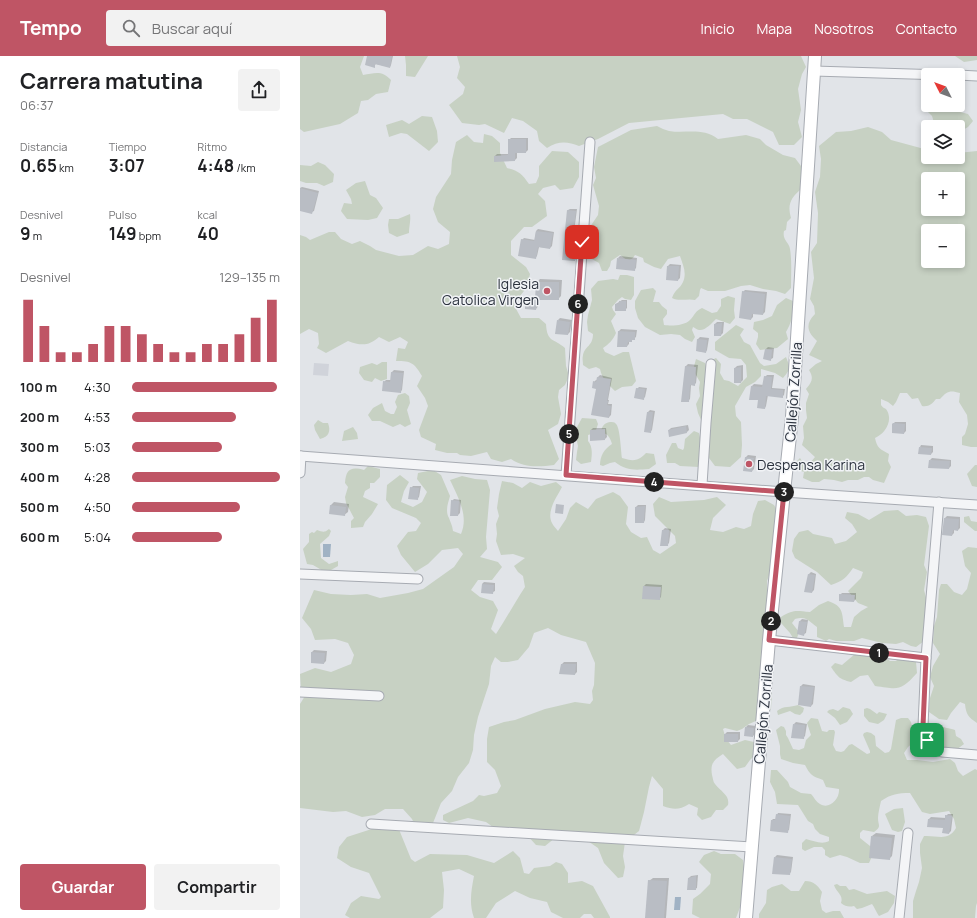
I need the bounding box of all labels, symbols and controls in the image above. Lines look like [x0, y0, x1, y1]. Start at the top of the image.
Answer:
search box [106, 10, 386, 46]
text: Tempo [20, 15, 82, 41]
icon: search [120, 17, 142, 39]
text: Buscar aquí [152, 18, 232, 39]
text: Inicio [701, 19, 735, 38]
text: Mapa [757, 19, 792, 38]
text: Nosotros [814, 19, 874, 38]
text: Contacto [896, 19, 957, 38]
text: Carrera matutina [20, 66, 203, 96]
north arrow [921, 68, 965, 112]
map controls [921, 68, 965, 268]
button: share [238, 69, 280, 111]
text: 06:37 [20, 96, 54, 114]
button: layers [921, 120, 965, 164]
text: Distancia [20, 139, 67, 154]
text: Tiempo [109, 139, 146, 154]
text: Ritmo [197, 139, 227, 154]
text: 0.65 [20, 154, 57, 177]
text: 3:07 [109, 154, 145, 177]
text: 4:48 [197, 154, 234, 177]
text: km [57, 160, 74, 175]
text: /km [234, 160, 256, 175]
button: + [921, 172, 965, 216]
text: Desnivel [20, 207, 63, 222]
text: Pulso [109, 207, 137, 222]
text: kcal [197, 207, 217, 222]
text: 9 [20, 222, 31, 245]
text: 149 [109, 222, 137, 245]
text: 40 [197, 222, 219, 245]
button: − [921, 224, 965, 268]
pin [565, 225, 599, 259]
text: m [31, 228, 42, 243]
text: bpm [137, 228, 161, 243]
icon: check [571, 231, 593, 253]
text: Desnivel [20, 268, 71, 286]
text: 129–135 m [219, 268, 280, 286]
place label: Iglesia Catolica Virgen [442, 274, 539, 309]
marker: Iglesia Catolica Virgen [542, 286, 552, 296]
pin: 6 [568, 294, 588, 314]
text: 6 [575, 296, 581, 311]
street label: Callejón Zorrilla [780, 341, 806, 443]
text: 100 m [20, 378, 57, 396]
text: 4:30 [84, 378, 111, 396]
text: 200 m [20, 408, 59, 426]
text: 4:53 [84, 408, 110, 426]
pin: 5 [559, 424, 579, 444]
text: 5 [566, 426, 572, 441]
text: 300 m [20, 438, 59, 456]
text: 5:03 [84, 438, 111, 456]
place label: Despensa Karina [757, 455, 865, 474]
marker: Despensa Karina [744, 459, 754, 469]
text: 400 m [20, 468, 59, 486]
text: 4:28 [84, 468, 111, 486]
pin: 4 [644, 472, 664, 492]
text: 4 [651, 474, 657, 489]
pin: 3 [774, 482, 794, 502]
text: 3 [781, 484, 787, 499]
text: 500 m [20, 498, 59, 516]
text: 4:50 [84, 498, 111, 516]
text: 600 m [20, 528, 59, 546]
text: 5:04 [84, 528, 111, 546]
pin: 2 [761, 611, 781, 631]
text: 2 [768, 613, 774, 628]
pin: 1 [869, 643, 889, 663]
text: 1 [877, 645, 881, 660]
street label: Callejón Zorrilla [749, 663, 777, 765]
pin [910, 723, 944, 757]
icon: arrive [916, 729, 938, 751]
button: Guardar [20, 864, 146, 910]
button: Compartir [154, 864, 280, 910]

